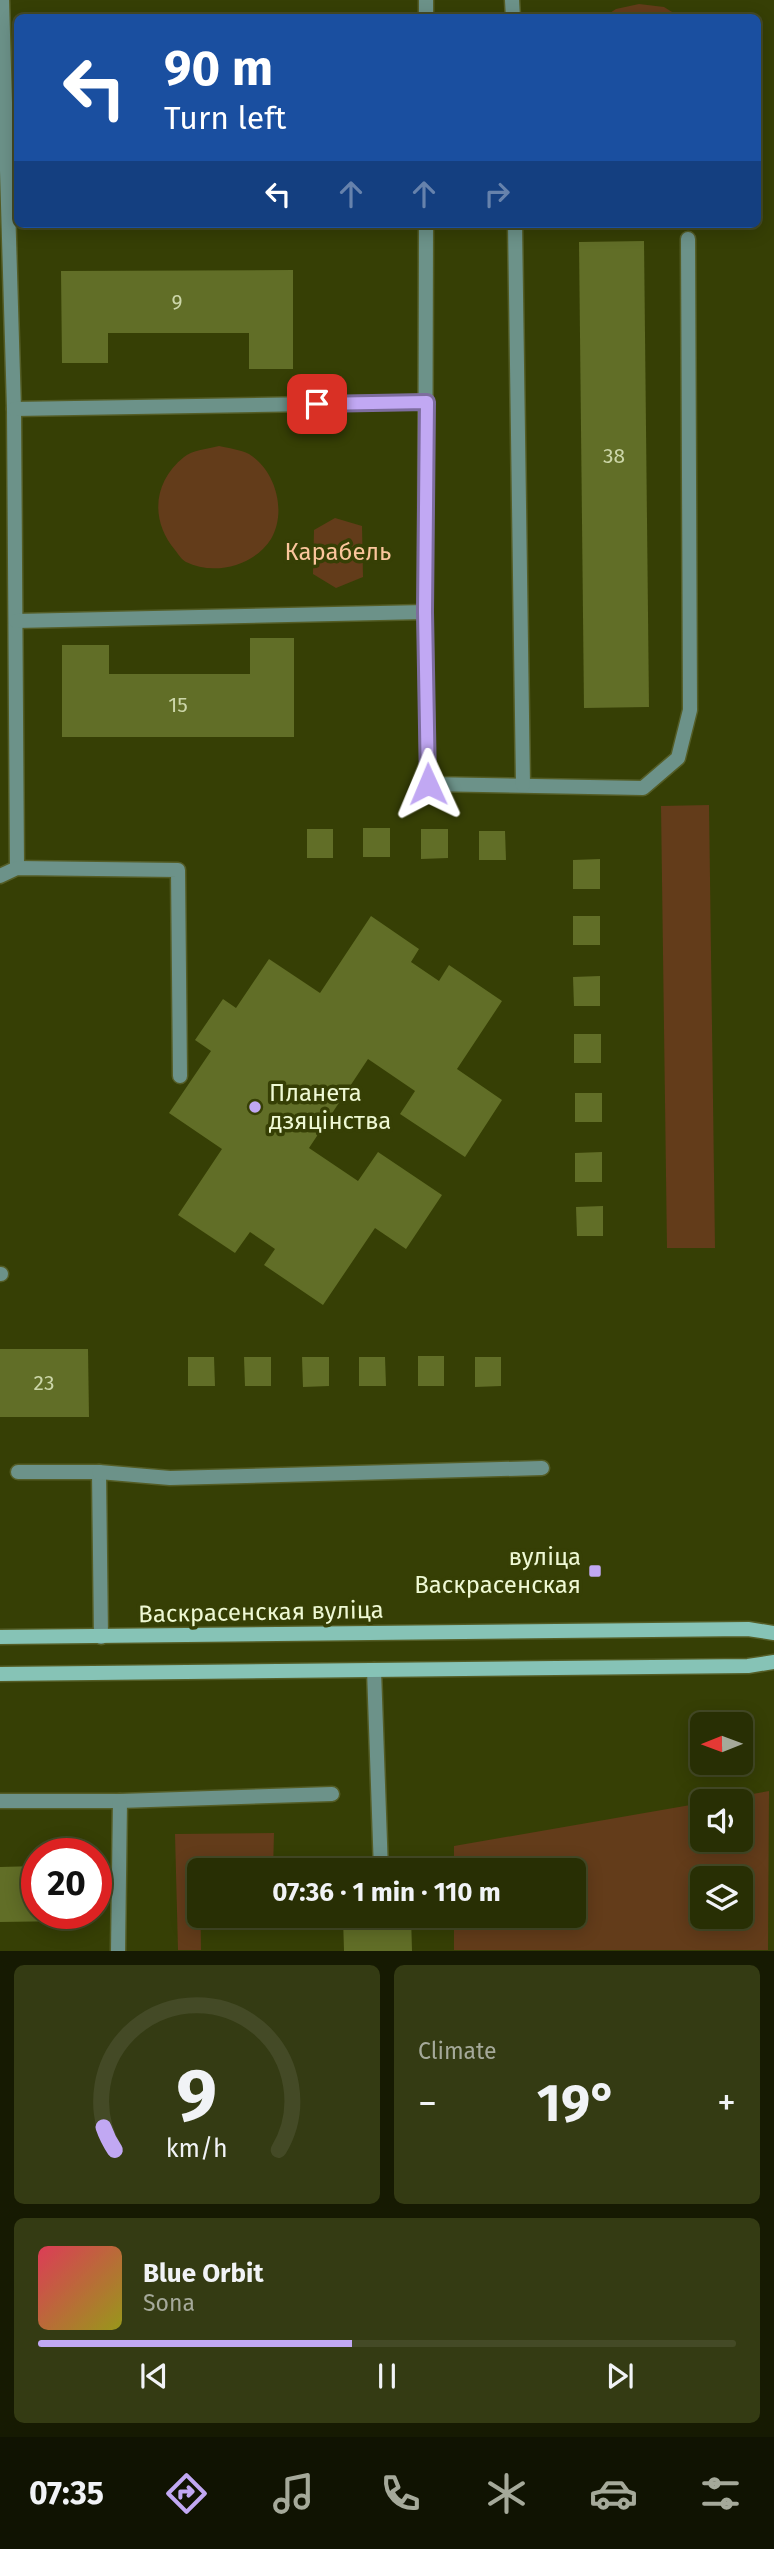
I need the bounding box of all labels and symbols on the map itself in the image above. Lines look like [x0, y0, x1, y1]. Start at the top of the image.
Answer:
house number: 9 [171, 289, 183, 315]
pin [287, 374, 347, 434]
house number: 38 [603, 443, 625, 469]
park label: Карабель [284, 538, 392, 566]
house number: 15 [168, 692, 188, 718]
position arrow [391, 747, 465, 821]
place label: Планета дзяцінства [269, 1079, 391, 1135]
marker: Планета дзяцінства [247, 1099, 263, 1115]
house number: 23 [34, 1370, 54, 1396]
place label: вуліца Васкрасенская [414, 1543, 581, 1599]
marker: вуліца Васкрасенская [587, 1563, 603, 1579]
street label: Васкрасенская вуліца [138, 1596, 384, 1628]
north arrow [690, 1712, 752, 1774]
speed limit sign: 20 [21, 1838, 112, 1929]

